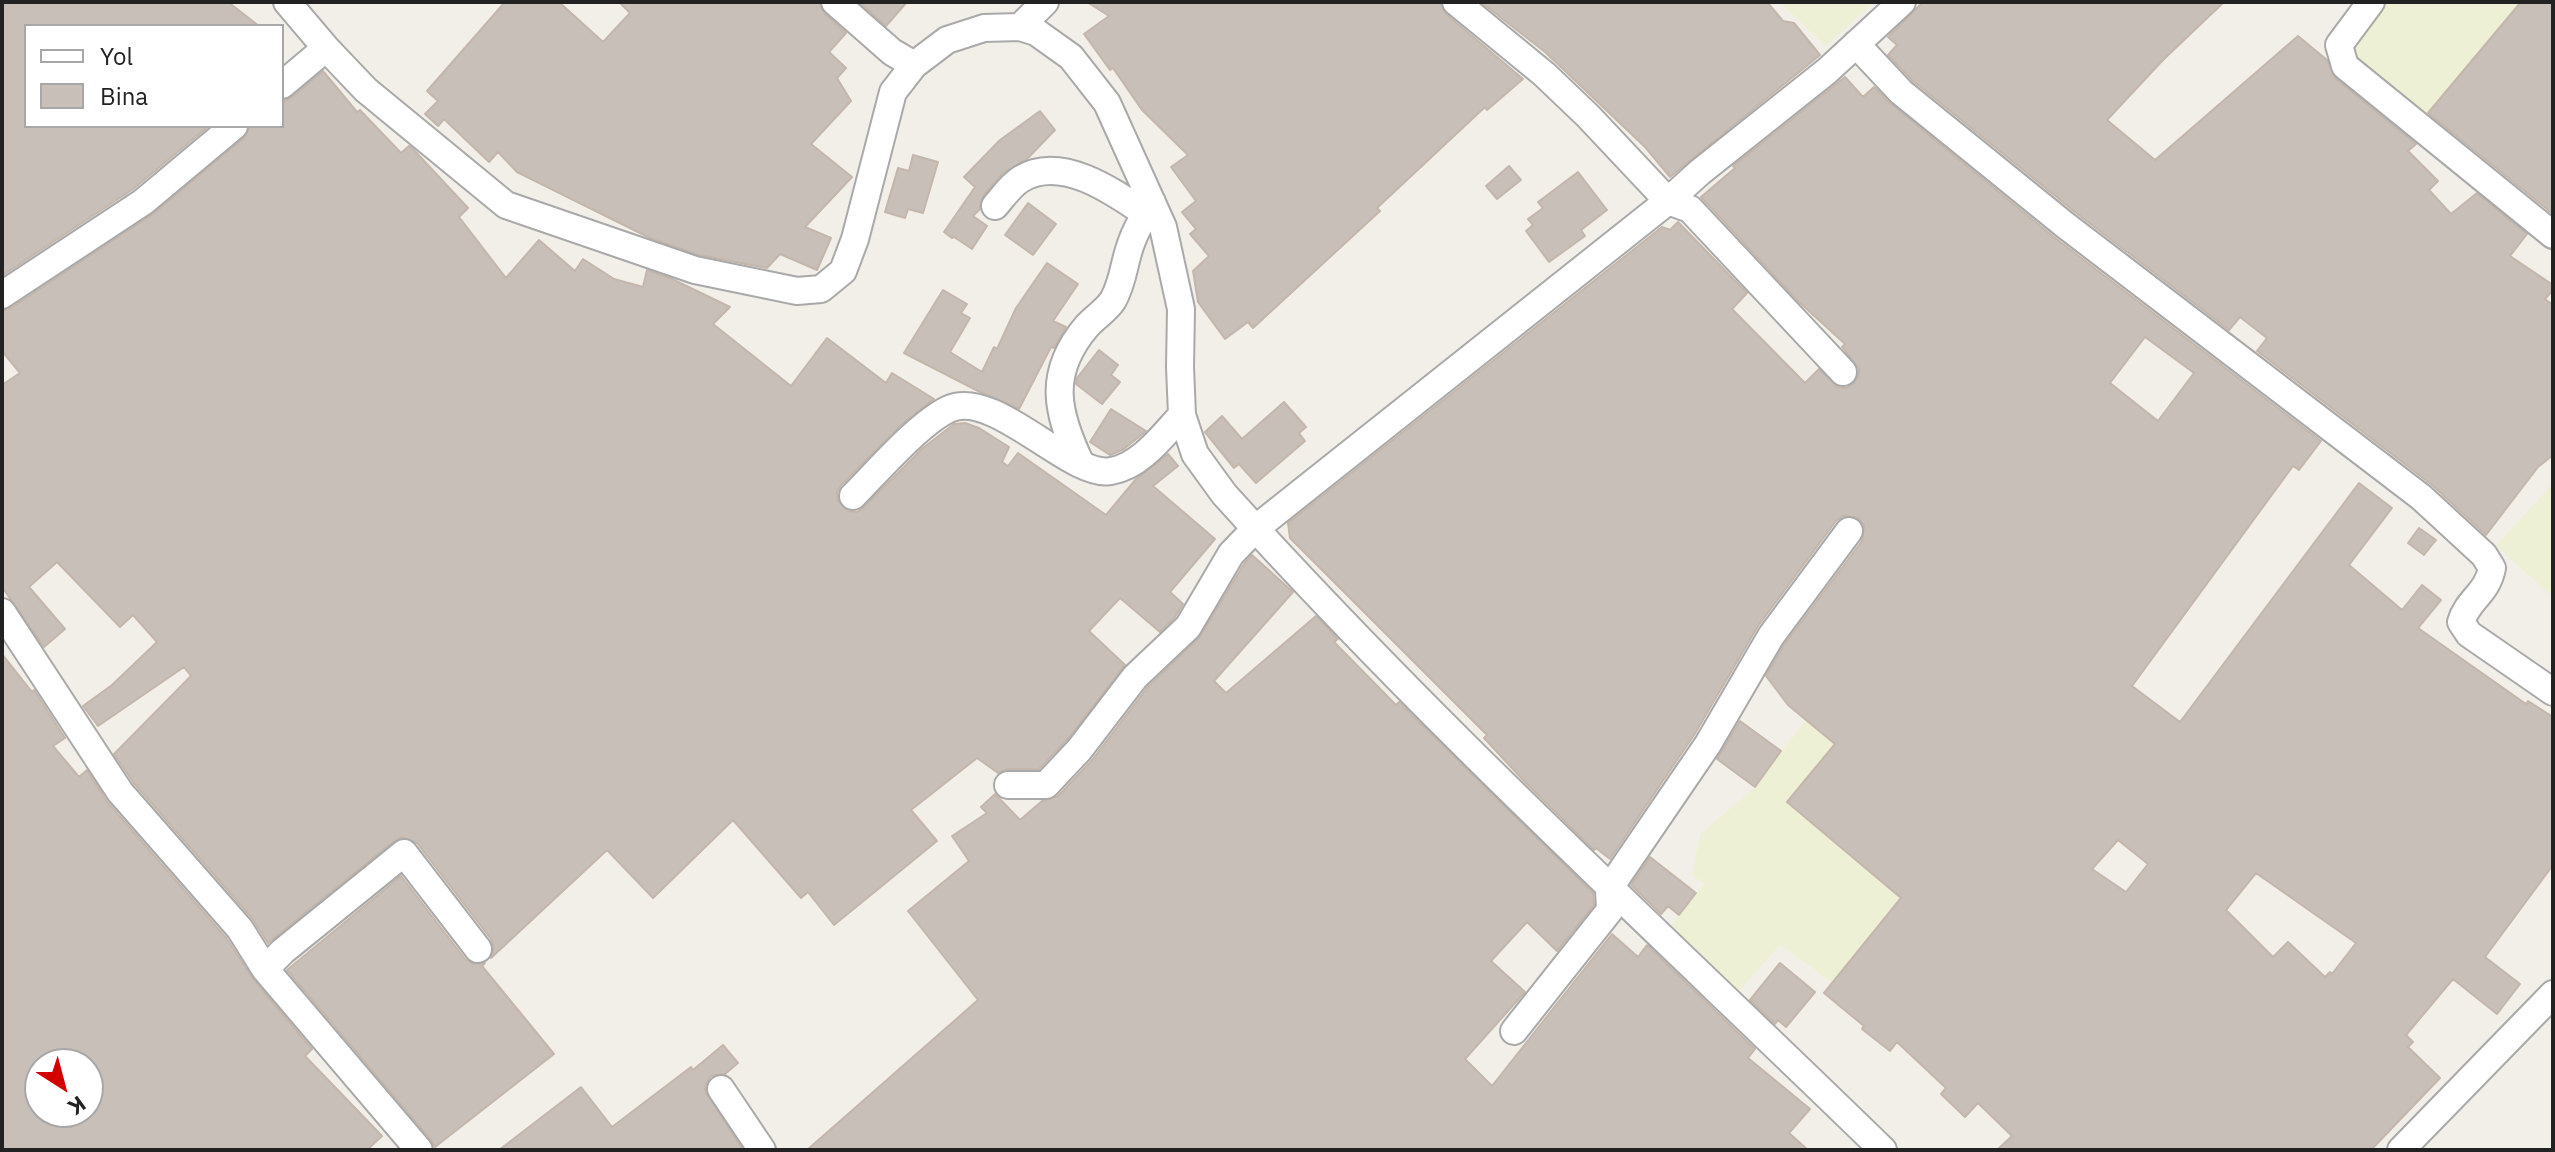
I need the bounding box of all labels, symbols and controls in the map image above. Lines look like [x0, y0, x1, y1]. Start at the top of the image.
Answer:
legend [24, 24, 284, 128]
text: Yol [100, 40, 133, 72]
text: Bina [100, 80, 148, 112]
north arrow [24, 1048, 104, 1128]
text: K [63, 1090, 92, 1122]

